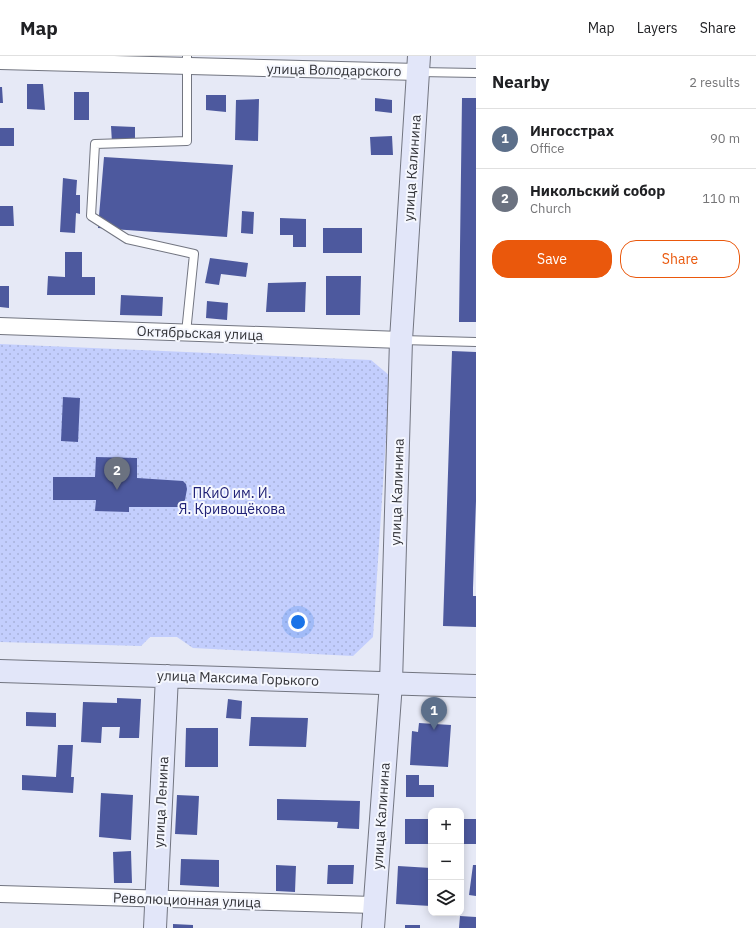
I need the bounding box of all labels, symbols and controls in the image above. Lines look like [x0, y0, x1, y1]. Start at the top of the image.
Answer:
text: Map [20, 16, 58, 40]
text: Map [588, 19, 615, 37]
text: Layers [637, 19, 678, 37]
text: Share [700, 19, 736, 37]
street label: улица Володарского [266, 60, 402, 80]
text: Nearby [492, 71, 550, 93]
text: 2 results [689, 74, 740, 91]
street label: улица Калинина [399, 113, 425, 222]
text: Ингосстрах [530, 121, 614, 140]
text: 1 [501, 130, 509, 147]
text: 90 m [710, 130, 740, 147]
text: Office [530, 140, 564, 157]
text: Никольский собор [530, 181, 665, 200]
text: 2 [501, 190, 509, 207]
text: 110 m [702, 190, 740, 207]
text: Church [530, 200, 571, 217]
button: Save [492, 240, 612, 278]
button: Share [620, 240, 740, 278]
street label: Октябрьская улица [136, 322, 264, 344]
street label: улица Калинина [386, 438, 408, 546]
pin: 2 [104, 457, 130, 490]
park label: ПКиО им. И. Я. Кривощёкова [178, 484, 286, 518]
your location [288, 612, 308, 632]
street label: улица Максима Горького [157, 666, 319, 690]
pin: 1 [421, 697, 447, 730]
street label: улица Ленина [150, 755, 172, 848]
street label: улица Калинина [368, 761, 394, 870]
map controls [428, 808, 464, 916]
button: + [428, 808, 464, 844]
button: − [428, 844, 464, 880]
button: layers [428, 880, 464, 916]
street label: Революционная улица [113, 888, 262, 912]

